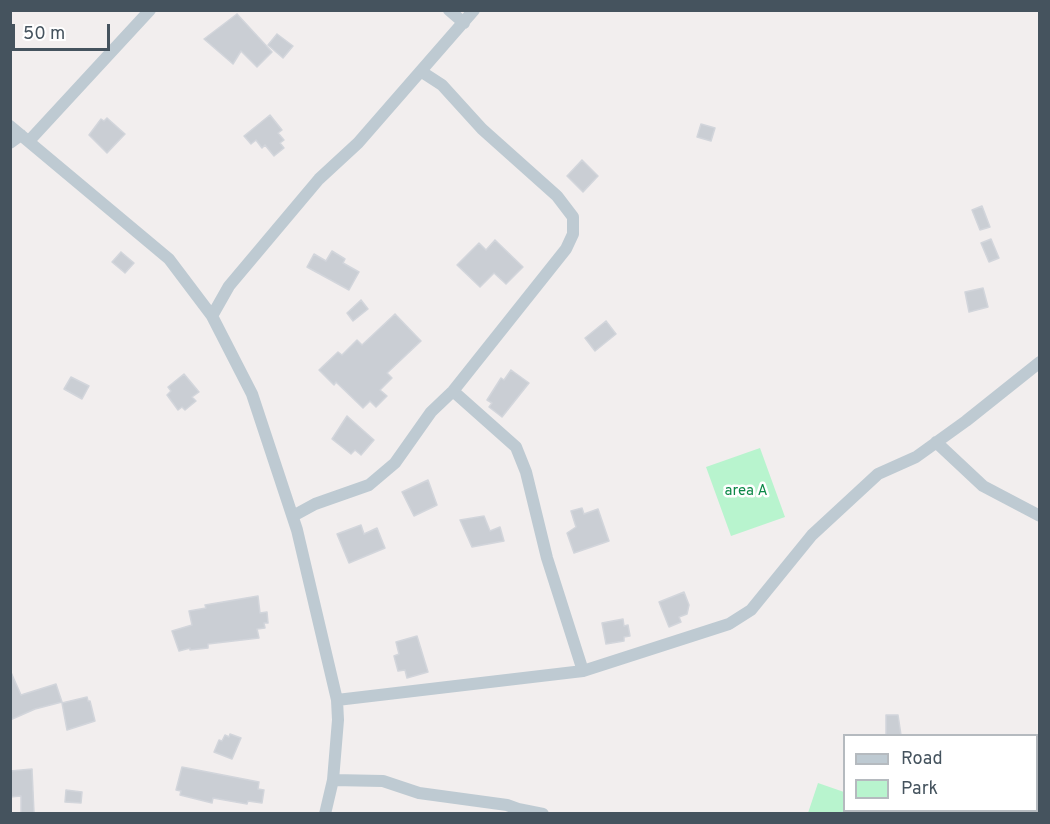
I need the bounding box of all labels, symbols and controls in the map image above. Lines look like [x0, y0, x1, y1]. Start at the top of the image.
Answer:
scale bar [15, 12, 112, 50]
text: 50 m [23, 23, 65, 46]
park label: area A [724, 483, 768, 501]
legend [843, 734, 1038, 812]
text: Road [901, 748, 943, 771]
text: Park [901, 778, 938, 801]

